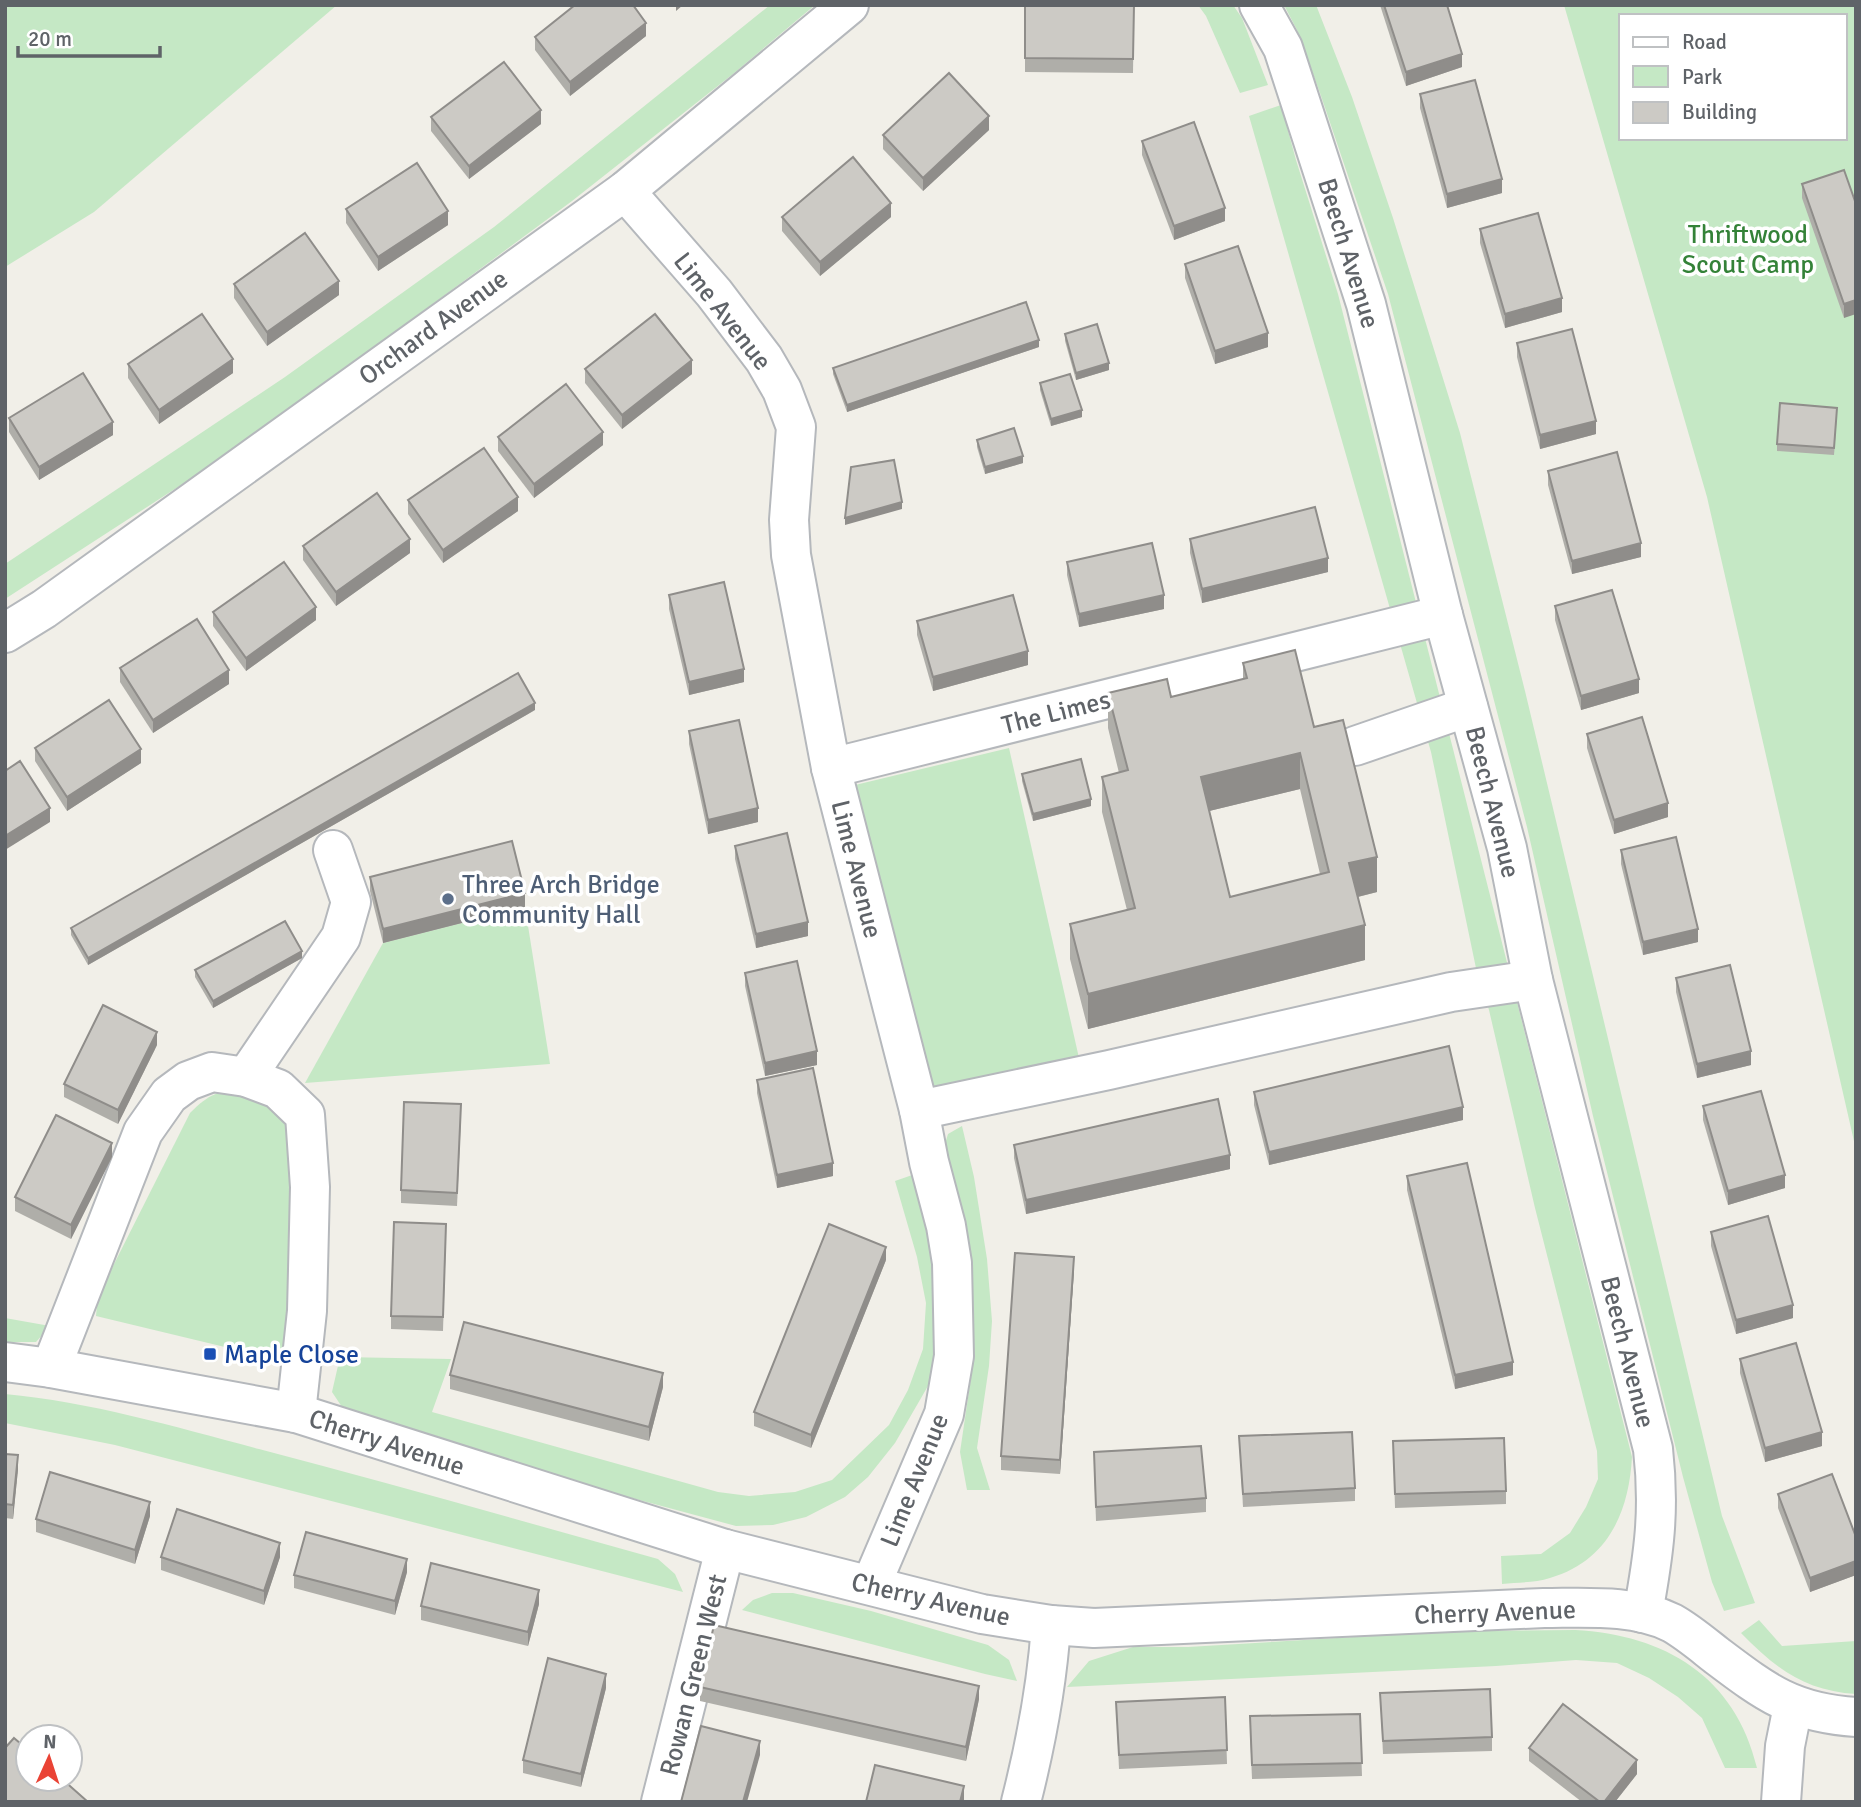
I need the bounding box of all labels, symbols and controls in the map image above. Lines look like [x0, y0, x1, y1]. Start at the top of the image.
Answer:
scale bar [18, 14, 159, 58]
legend [1619, 14, 1847, 140]
text: 20 m [28, 26, 72, 52]
text: Road [1682, 29, 1727, 55]
text: Park [1682, 64, 1723, 90]
text: Building [1682, 99, 1757, 125]
street label: Beech Avenue [1310, 174, 1386, 332]
park label: Thriftwood Scout Camp [1682, 219, 1814, 281]
street label: Lime Avenue [666, 246, 778, 377]
street label: Orchard Avenue [353, 263, 514, 392]
street label: The Limes [999, 684, 1114, 742]
street label: Beech Avenue [1458, 723, 1526, 881]
street label: Lime Avenue [823, 797, 889, 941]
place label: Three Arch Bridge Community Hall [462, 869, 660, 931]
marker: Three Arch Bridge Community Hall [440, 891, 456, 907]
street label: Beech Avenue [1593, 1273, 1661, 1431]
place label: Maple Close [224, 1339, 359, 1371]
marker: Maple Close [202, 1346, 218, 1362]
street label: Cherry Avenue [305, 1403, 469, 1483]
street label: Lime Avenue [874, 1409, 956, 1552]
street label: Cherry Avenue [848, 1566, 1013, 1634]
street label: Rowan Green West [653, 1571, 734, 1779]
street label: Cherry Avenue [1414, 1594, 1576, 1632]
north arrow [14, 1723, 84, 1793]
text: N [43, 1730, 57, 1754]

